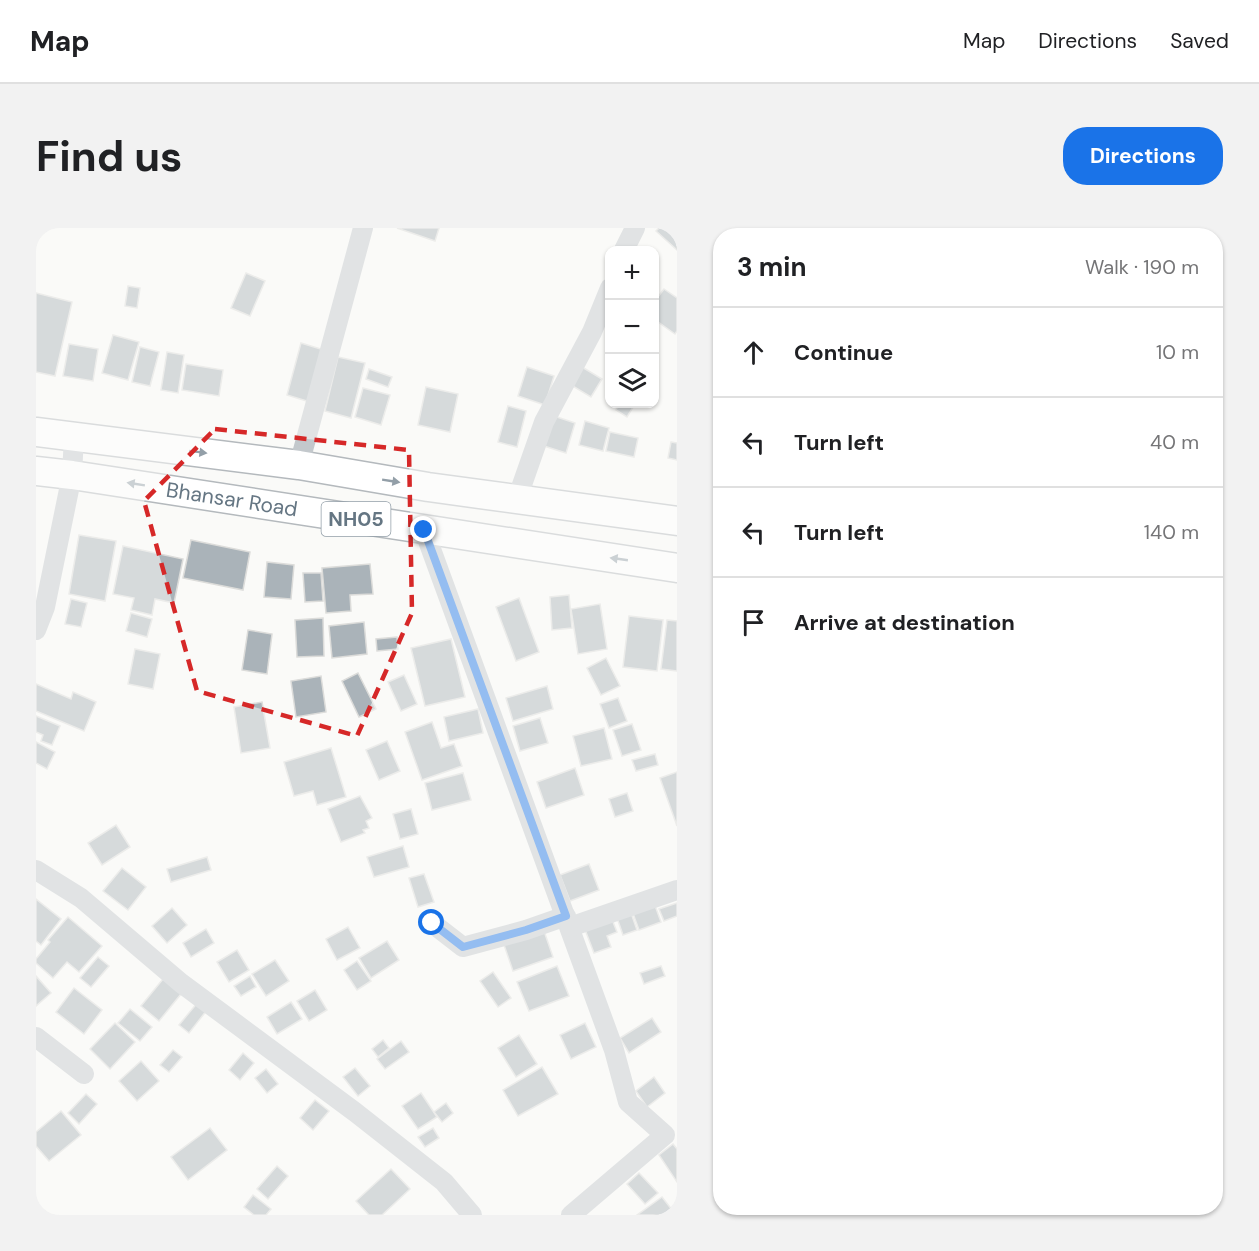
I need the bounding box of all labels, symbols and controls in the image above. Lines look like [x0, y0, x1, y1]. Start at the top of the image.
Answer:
text: Map [30, 23, 90, 60]
text: Map [963, 27, 1005, 55]
text: Directions [1038, 27, 1137, 55]
text: Saved [1170, 27, 1229, 55]
button: Directions [1063, 127, 1223, 185]
text: Find us [36, 129, 182, 184]
map controls [605, 246, 659, 408]
button: + [605, 246, 659, 300]
text: 3 min [737, 250, 806, 284]
text: Walk · 190 m [1085, 254, 1199, 280]
button: − [605, 300, 659, 354]
icon: ahead [737, 336, 770, 369]
text: Continue [794, 338, 893, 367]
text: 10 m [1156, 339, 1199, 365]
button: layers [605, 354, 659, 408]
icon: left [737, 426, 770, 459]
text: Turn left [794, 428, 884, 457]
text: 40 m [1150, 429, 1199, 455]
one-way arrow [189, 448, 208, 457]
street label: Bhansar Road [164, 476, 300, 523]
one-way arrow [382, 476, 401, 485]
one-way arrow [126, 480, 145, 489]
road number: NH05 [322, 502, 390, 536]
route end [410, 516, 436, 542]
icon: left [737, 516, 770, 549]
text: Turn left [794, 518, 884, 547]
text: 140 m [1144, 519, 1199, 545]
one-way arrow [610, 554, 629, 563]
icon: arrive [737, 606, 770, 639]
text: Arrive at destination [794, 608, 1015, 637]
route start [418, 909, 444, 935]

